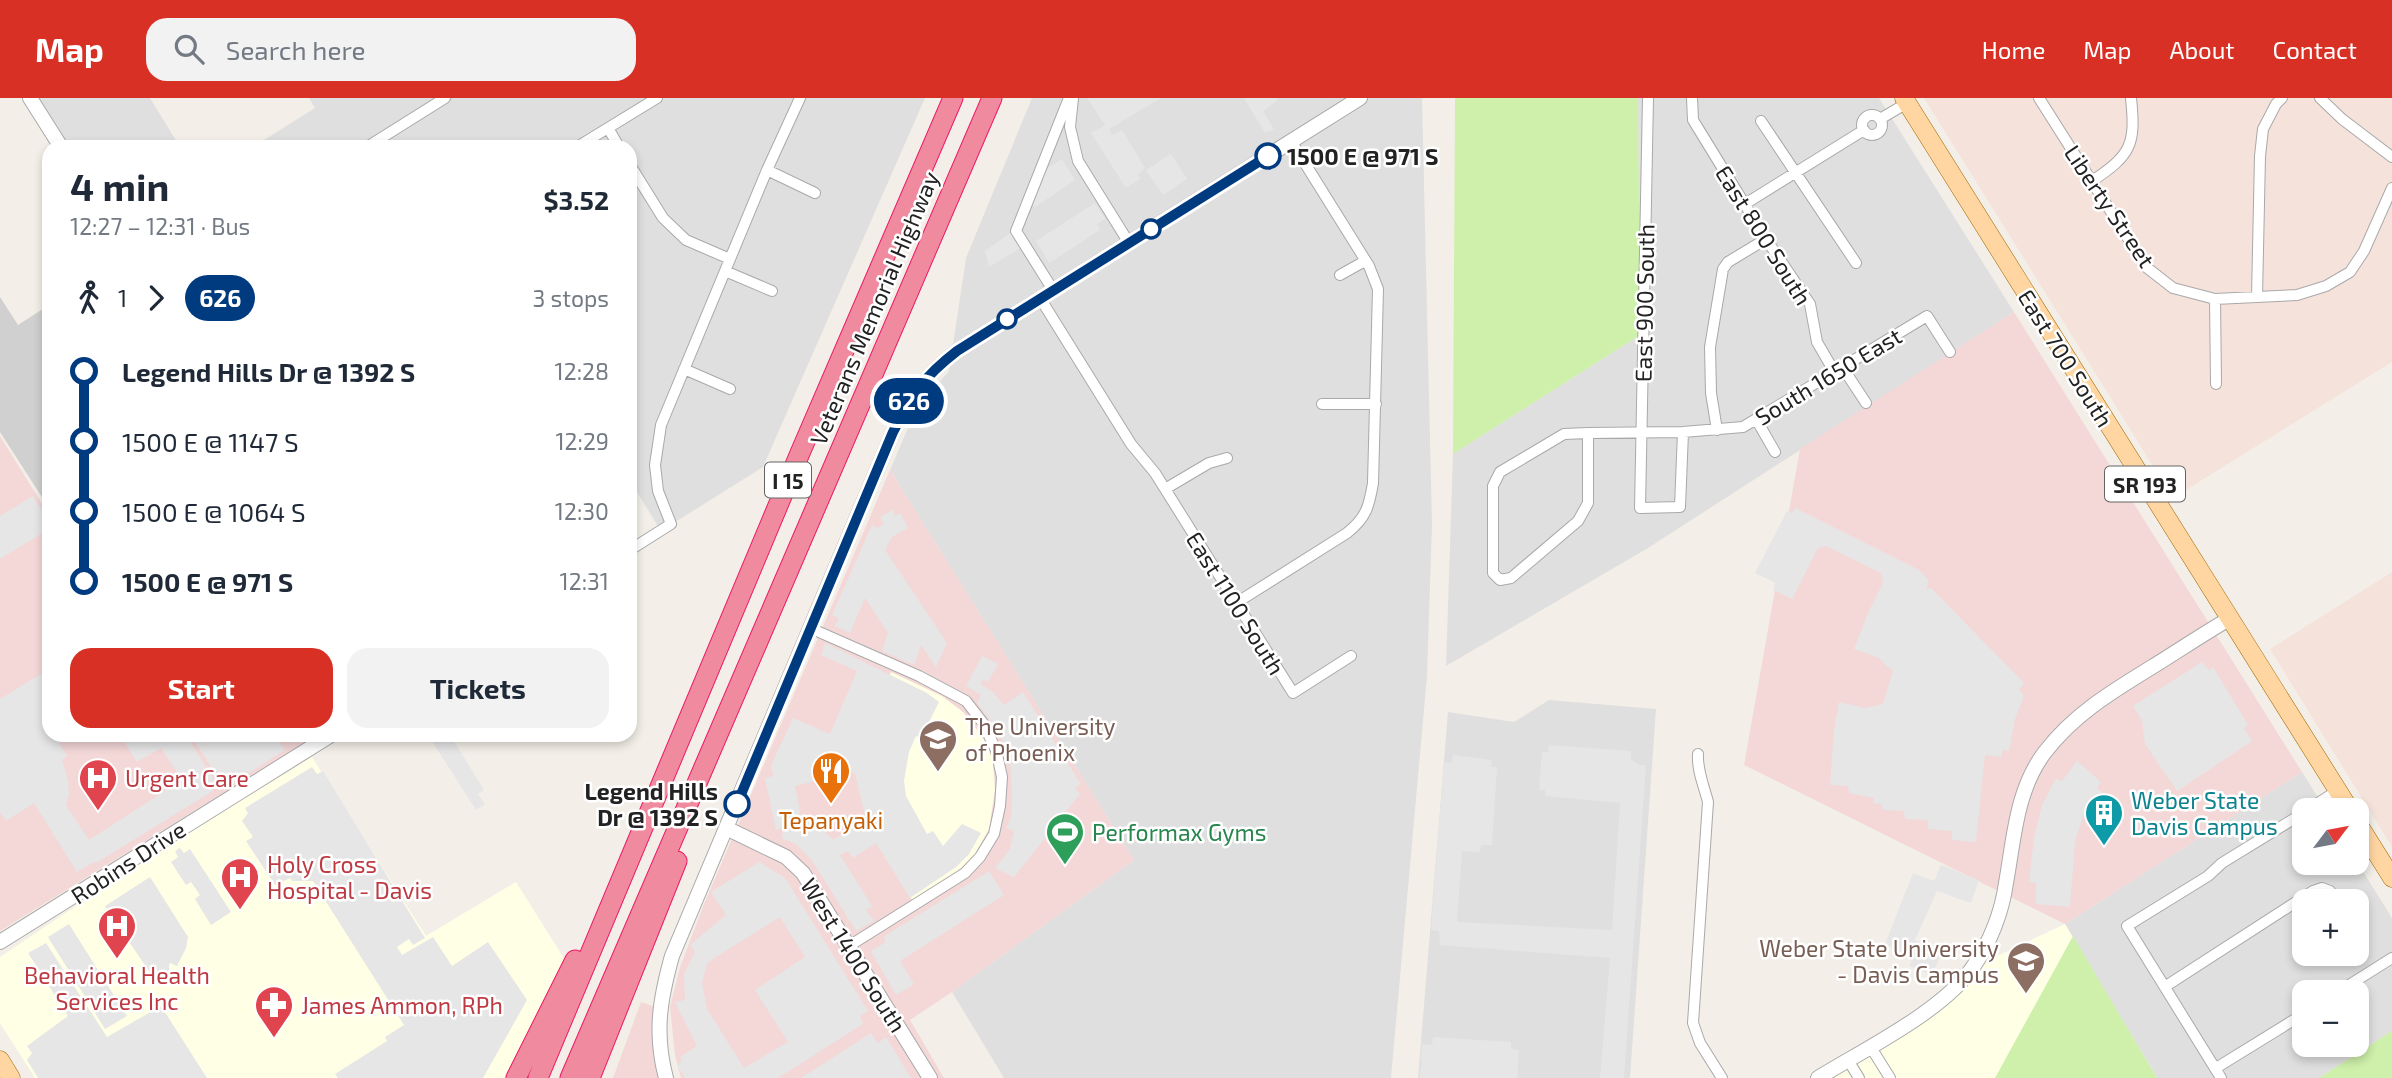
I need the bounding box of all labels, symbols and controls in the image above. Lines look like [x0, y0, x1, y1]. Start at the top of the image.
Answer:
search box [146, 18, 636, 81]
text: Map [35, 29, 104, 69]
icon: search [170, 30, 208, 68]
text: Search here [226, 34, 365, 65]
text: Home [1982, 35, 2045, 64]
text: Map [2083, 35, 2131, 64]
text: About [2169, 35, 2235, 64]
text: Contact [2273, 35, 2357, 64]
street label: Liberty Street [2059, 139, 2161, 273]
place label: 1500 E @ 971 S [1287, 142, 1438, 170]
marker: 1500 E @ 971 S [1255, 143, 1281, 169]
street label: East 800 South [1710, 160, 1818, 310]
text: 4 min [70, 163, 169, 209]
street label: Veterans Memorial Highway [804, 167, 944, 449]
text: $3.52 [543, 184, 609, 215]
text: 12:27 – 12:31 · Bus [70, 212, 250, 240]
unlabelled marker [1141, 219, 1161, 239]
street label: East 900 South [1629, 224, 1659, 382]
icon: walk [70, 279, 108, 317]
icon: forward [137, 279, 175, 317]
text: 626 [199, 283, 241, 312]
text: 1 [118, 284, 127, 312]
text: 3 stops [533, 284, 609, 312]
street label: East 700 South [2013, 284, 2119, 432]
unlabelled marker [997, 309, 1017, 329]
street label: South 1650 East [1750, 321, 1907, 431]
text: Legend Hills Dr @ 1392 S [122, 356, 415, 387]
text: 12:28 [555, 357, 609, 385]
line badge: 626 [869, 378, 949, 424]
text: 626 [888, 386, 930, 415]
text: 1500 E @ 1147 S [122, 426, 299, 457]
text: 12:29 [555, 427, 609, 455]
road number: I 15 [765, 462, 811, 498]
road number: SR 193 [2105, 466, 2185, 502]
text: 1500 E @ 1064 S [122, 496, 306, 527]
text: 12:30 [555, 497, 609, 525]
street label: East 1100 South [1181, 526, 1291, 680]
text: 1500 E @ 971 S [122, 566, 293, 597]
text: 12:31 [560, 567, 609, 595]
button: Start [70, 648, 333, 728]
button: Tickets [347, 648, 609, 728]
place label: The University of Phoenix [965, 712, 1116, 766]
school or university icon: The University of Phoenix [917, 718, 959, 773]
restaurant icon: Tepanyaki [810, 750, 852, 805]
hospital icon: Urgent Care [77, 757, 119, 812]
place label: Urgent Care [125, 764, 249, 792]
place label: Legend Hills Dr @ 1392 S [584, 777, 718, 831]
place label: Weber State Davis Campus [2131, 786, 2278, 840]
marker: Legend Hills Dr @ 1392 S [724, 791, 750, 817]
building icon: Weber State Davis Campus [2083, 792, 2125, 847]
north arrow [2292, 798, 2370, 875]
map controls [2292, 798, 2369, 1057]
place label: Tepanyaki [779, 806, 883, 834]
sports icon: Performax Gyms [1044, 811, 1086, 866]
street label: Robins Drive [66, 815, 190, 909]
place label: Performax Gyms [1092, 818, 1266, 846]
place label: Holy Cross Hospital - Davis [267, 850, 432, 904]
hospital icon: Holy Cross Hospital - Davis [219, 856, 261, 911]
street label: West 1400 South [795, 873, 913, 1037]
button: + [2292, 889, 2369, 966]
hospital icon: Behavioral Health Services Inc [96, 905, 138, 960]
place label: Weber State University - Davis Campus [1759, 934, 1999, 988]
school or university icon: Weber State University - Davis Campus [2005, 940, 2047, 995]
place label: Behavioral Health Services Inc [24, 961, 210, 1015]
button: − [2292, 980, 2369, 1057]
pharmacy icon: James Ammon, RPh [253, 984, 295, 1039]
place label: James Ammon, RPh [301, 991, 503, 1019]

